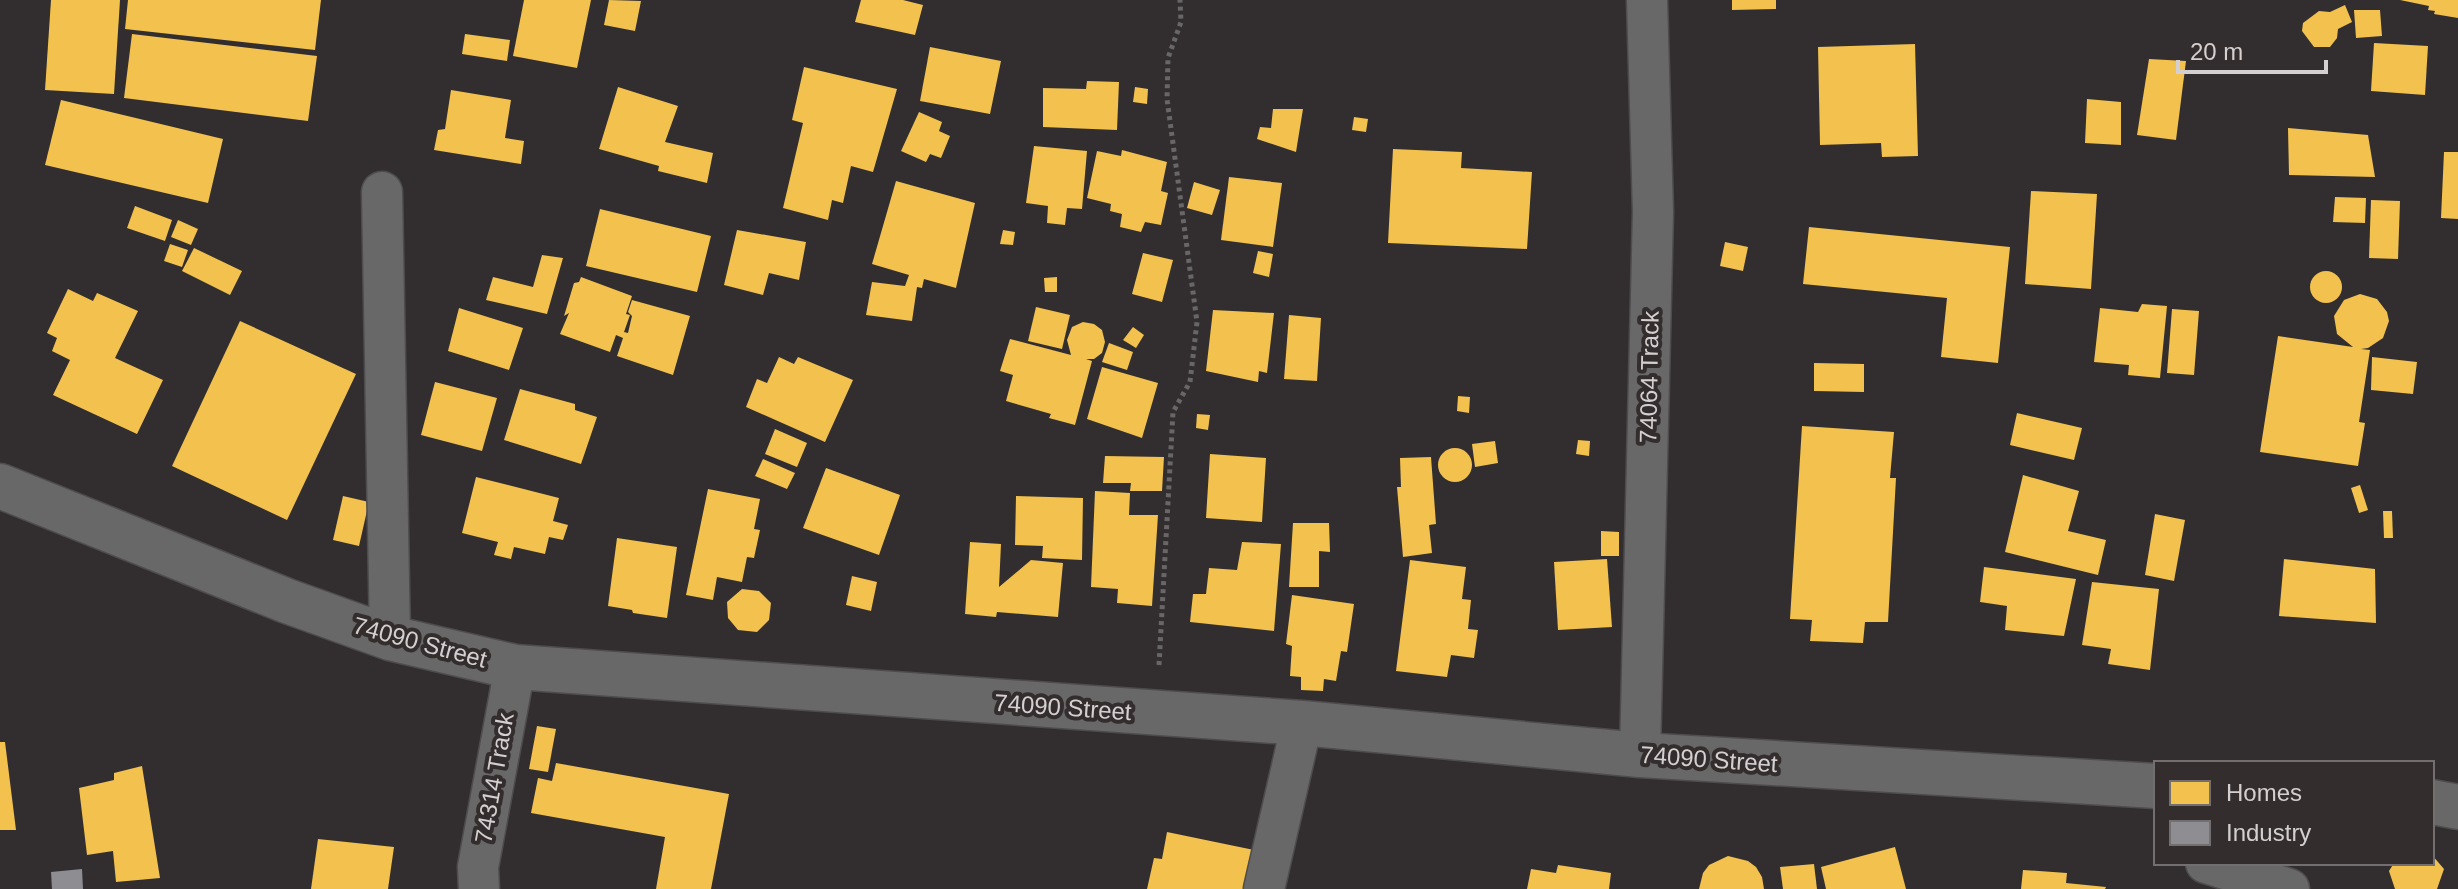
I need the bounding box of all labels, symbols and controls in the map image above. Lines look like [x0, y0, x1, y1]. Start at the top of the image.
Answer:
scale bar [2178, 24, 2326, 74]
text: 20 m [2190, 38, 2243, 65]
street label: 74064 Track [1634, 310, 1664, 443]
street label: 74090 Street [350, 611, 490, 673]
street label: 74090 Street [994, 689, 1133, 725]
street label: 74314 Track [469, 710, 519, 845]
street label: 74090 Street [1640, 741, 1779, 777]
legend [2154, 761, 2434, 865]
text: Homes [2226, 779, 2302, 806]
text: Industry [2226, 819, 2311, 846]

